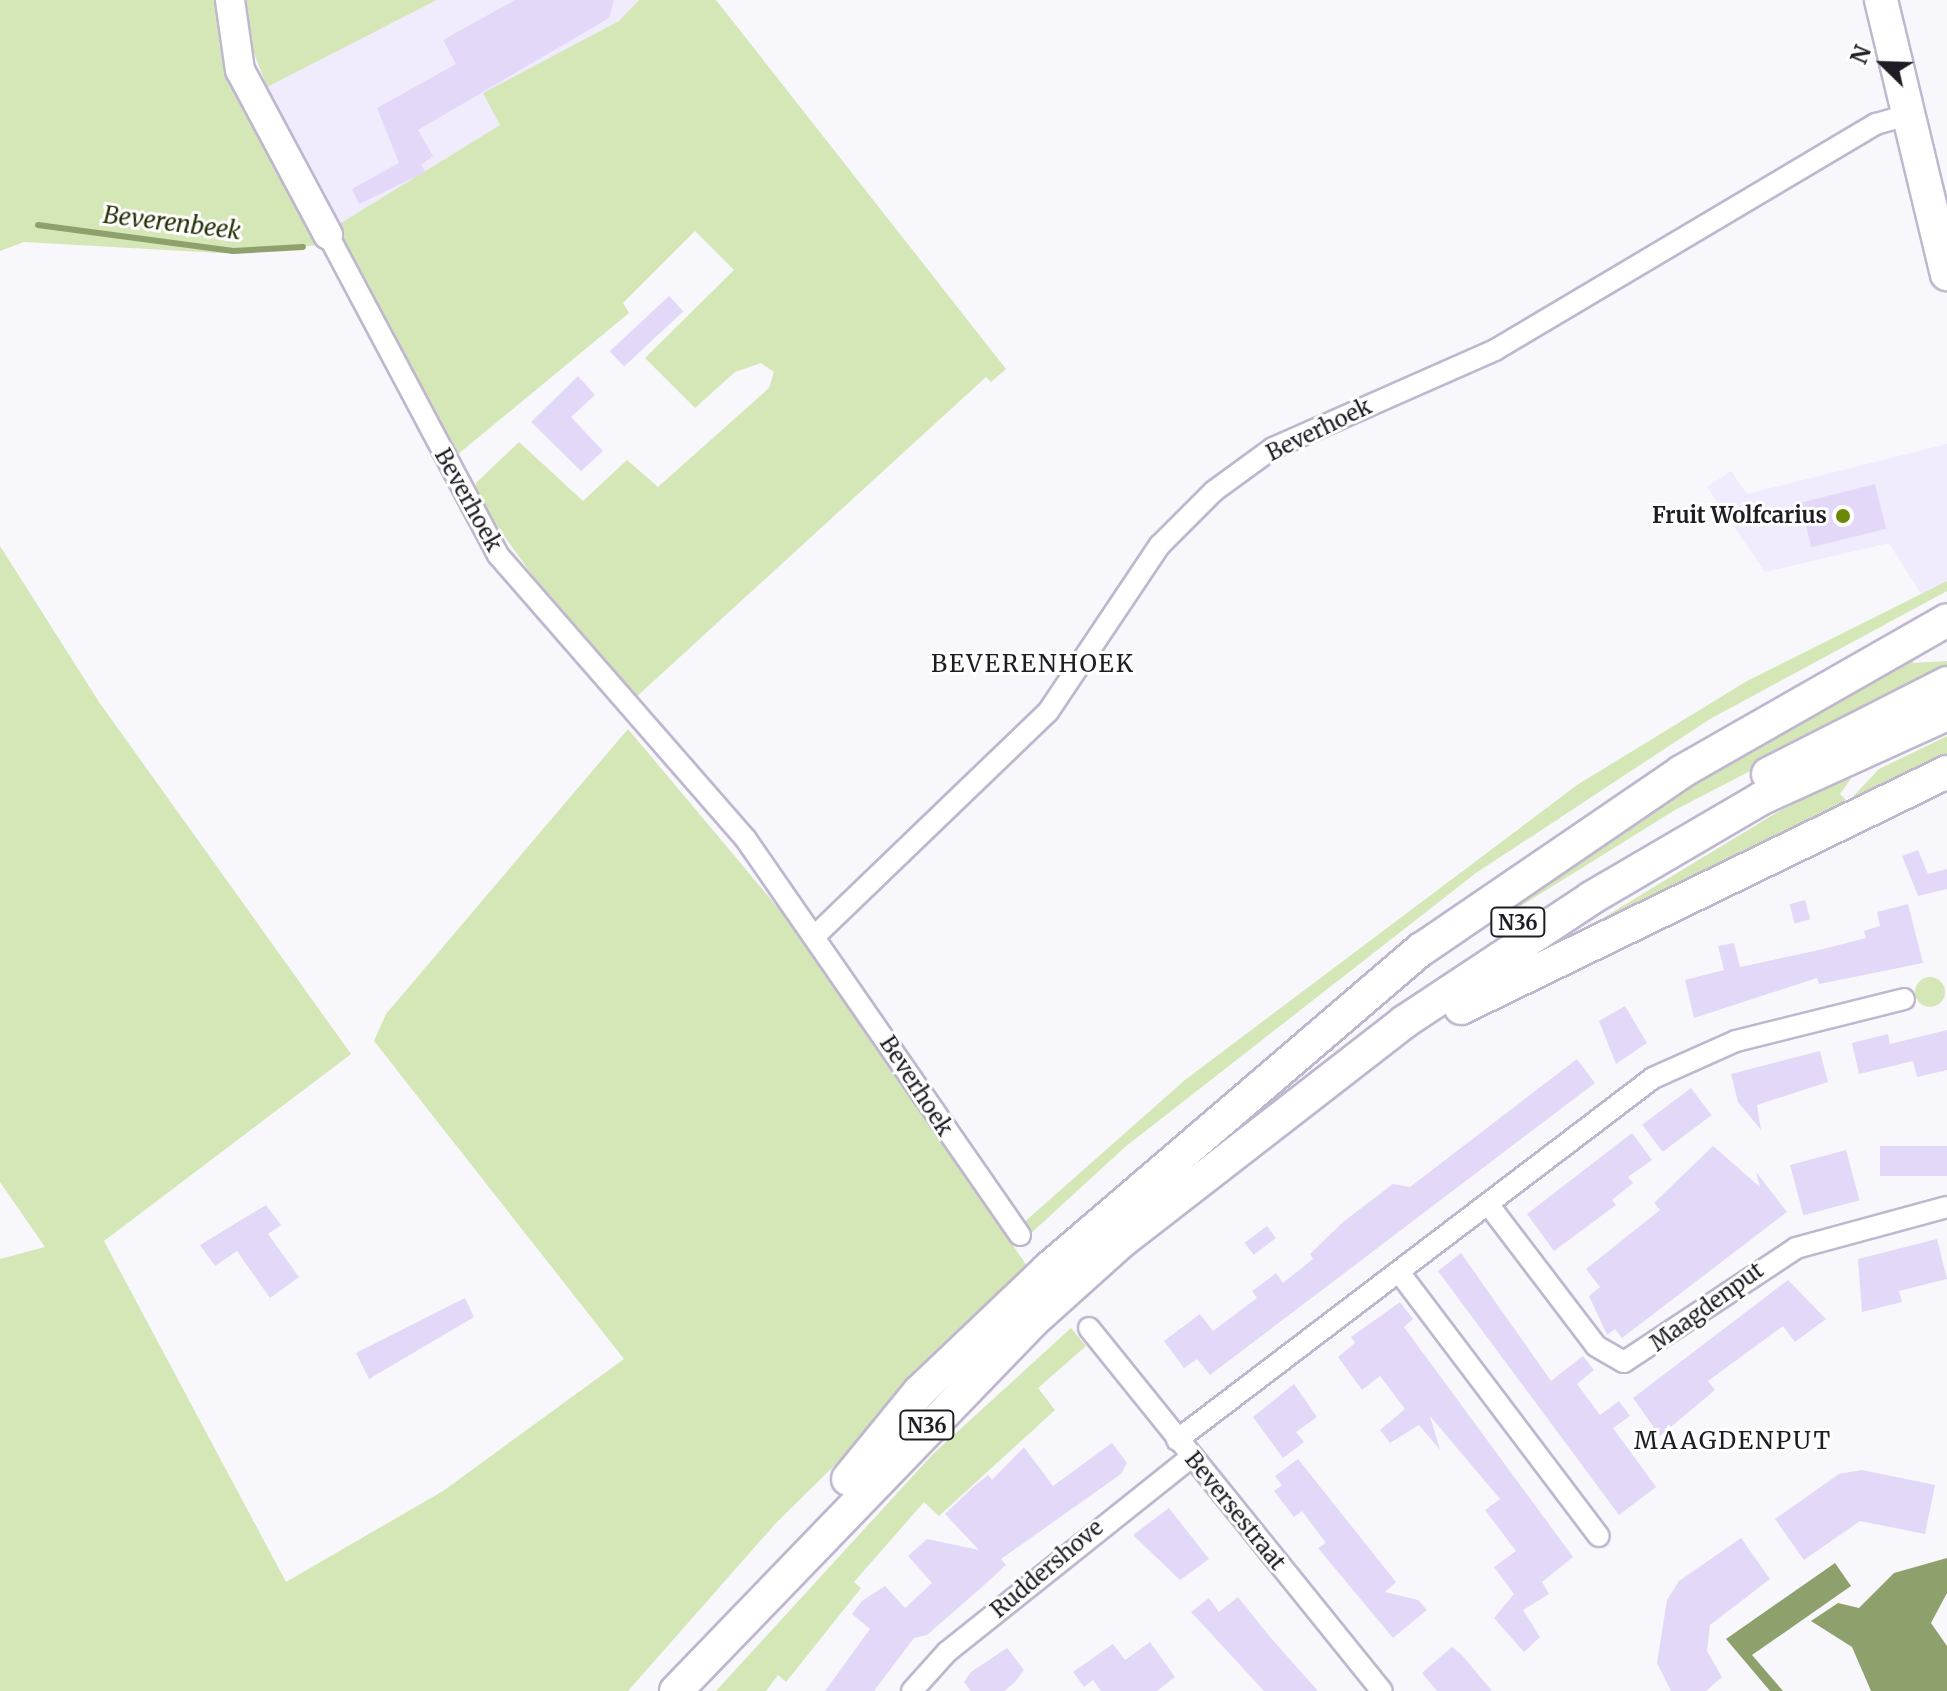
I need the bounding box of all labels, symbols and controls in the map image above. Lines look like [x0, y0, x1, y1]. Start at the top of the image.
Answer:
north arrow [1843, 24, 1923, 104]
text: N [1845, 41, 1877, 68]
water label: Beverenbeek [102, 200, 242, 246]
street label: Beverhoek [1262, 393, 1376, 467]
street label: Beverhoek [429, 444, 507, 556]
place label: Fruit Wolfcarius [1652, 503, 1827, 529]
marker: Fruit Wolfcarius [1834, 507, 1852, 525]
district label: BEVERENHOEK [931, 650, 1135, 678]
road number: N36 [1490, 906, 1546, 938]
street label: Beverhoek [874, 1031, 958, 1141]
street label: Maagdenput [1645, 1257, 1769, 1357]
road number: N36 [899, 1409, 955, 1441]
district label: MAAGDENPUT [1634, 1427, 1832, 1455]
street label: Beversestraat [1179, 1447, 1291, 1575]
street label: Ruddershove [986, 1515, 1108, 1623]

